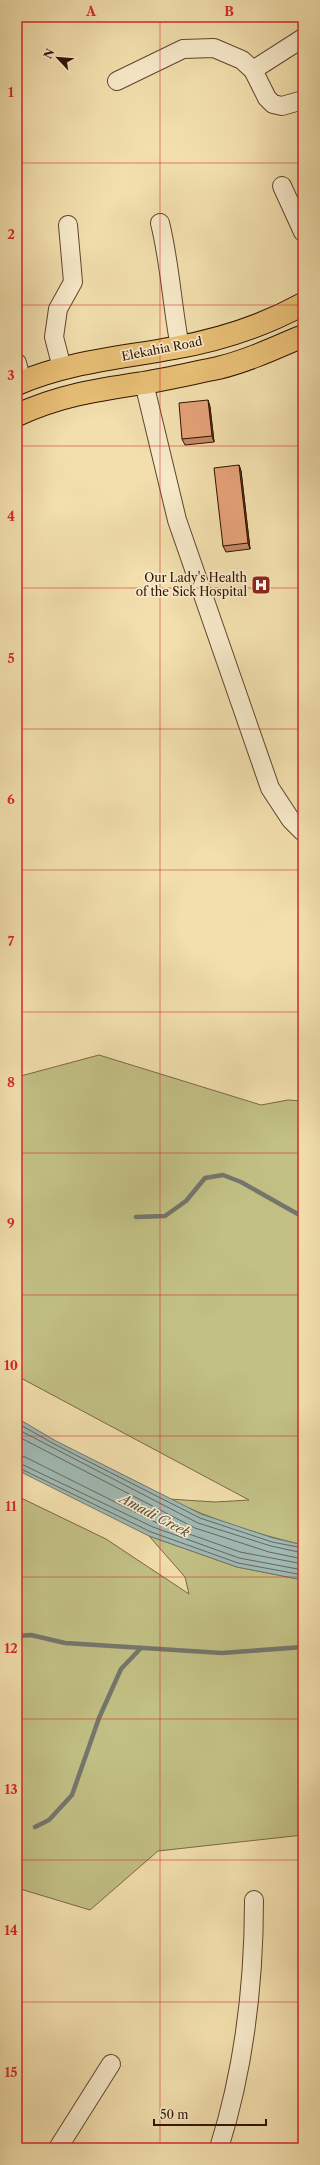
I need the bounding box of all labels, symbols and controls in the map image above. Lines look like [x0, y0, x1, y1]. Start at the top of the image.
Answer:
text: A [85, 3, 97, 19]
text: B [224, 3, 234, 19]
north arrow [38, 38, 78, 78]
text: N [41, 46, 58, 61]
text: 1 [8, 84, 14, 100]
text: 2 [7, 226, 15, 242]
street label: Elekahia Road [120, 333, 204, 364]
text: 3 [7, 367, 15, 383]
text: 4 [7, 508, 15, 524]
place label: Our Lady's Health of the Sick Hospital [136, 570, 247, 599]
hospital icon: Our Lady's Health of the Sick Hospital [250, 574, 272, 596]
text: 5 [7, 650, 15, 666]
text: 6 [7, 791, 15, 807]
text: 7 [8, 933, 15, 949]
text: 8 [7, 1074, 15, 1090]
text: 9 [7, 1215, 15, 1231]
text: 10 [4, 1357, 18, 1373]
water label: Amadi Creek [116, 1489, 193, 1540]
text: 11 [5, 1498, 17, 1514]
text: 12 [4, 1640, 18, 1656]
text: 13 [4, 1781, 18, 1797]
text: 14 [4, 1922, 18, 1938]
text: 15 [4, 2064, 18, 2080]
scale bar [154, 2101, 266, 2127]
text: 50 m [160, 2107, 189, 2122]

